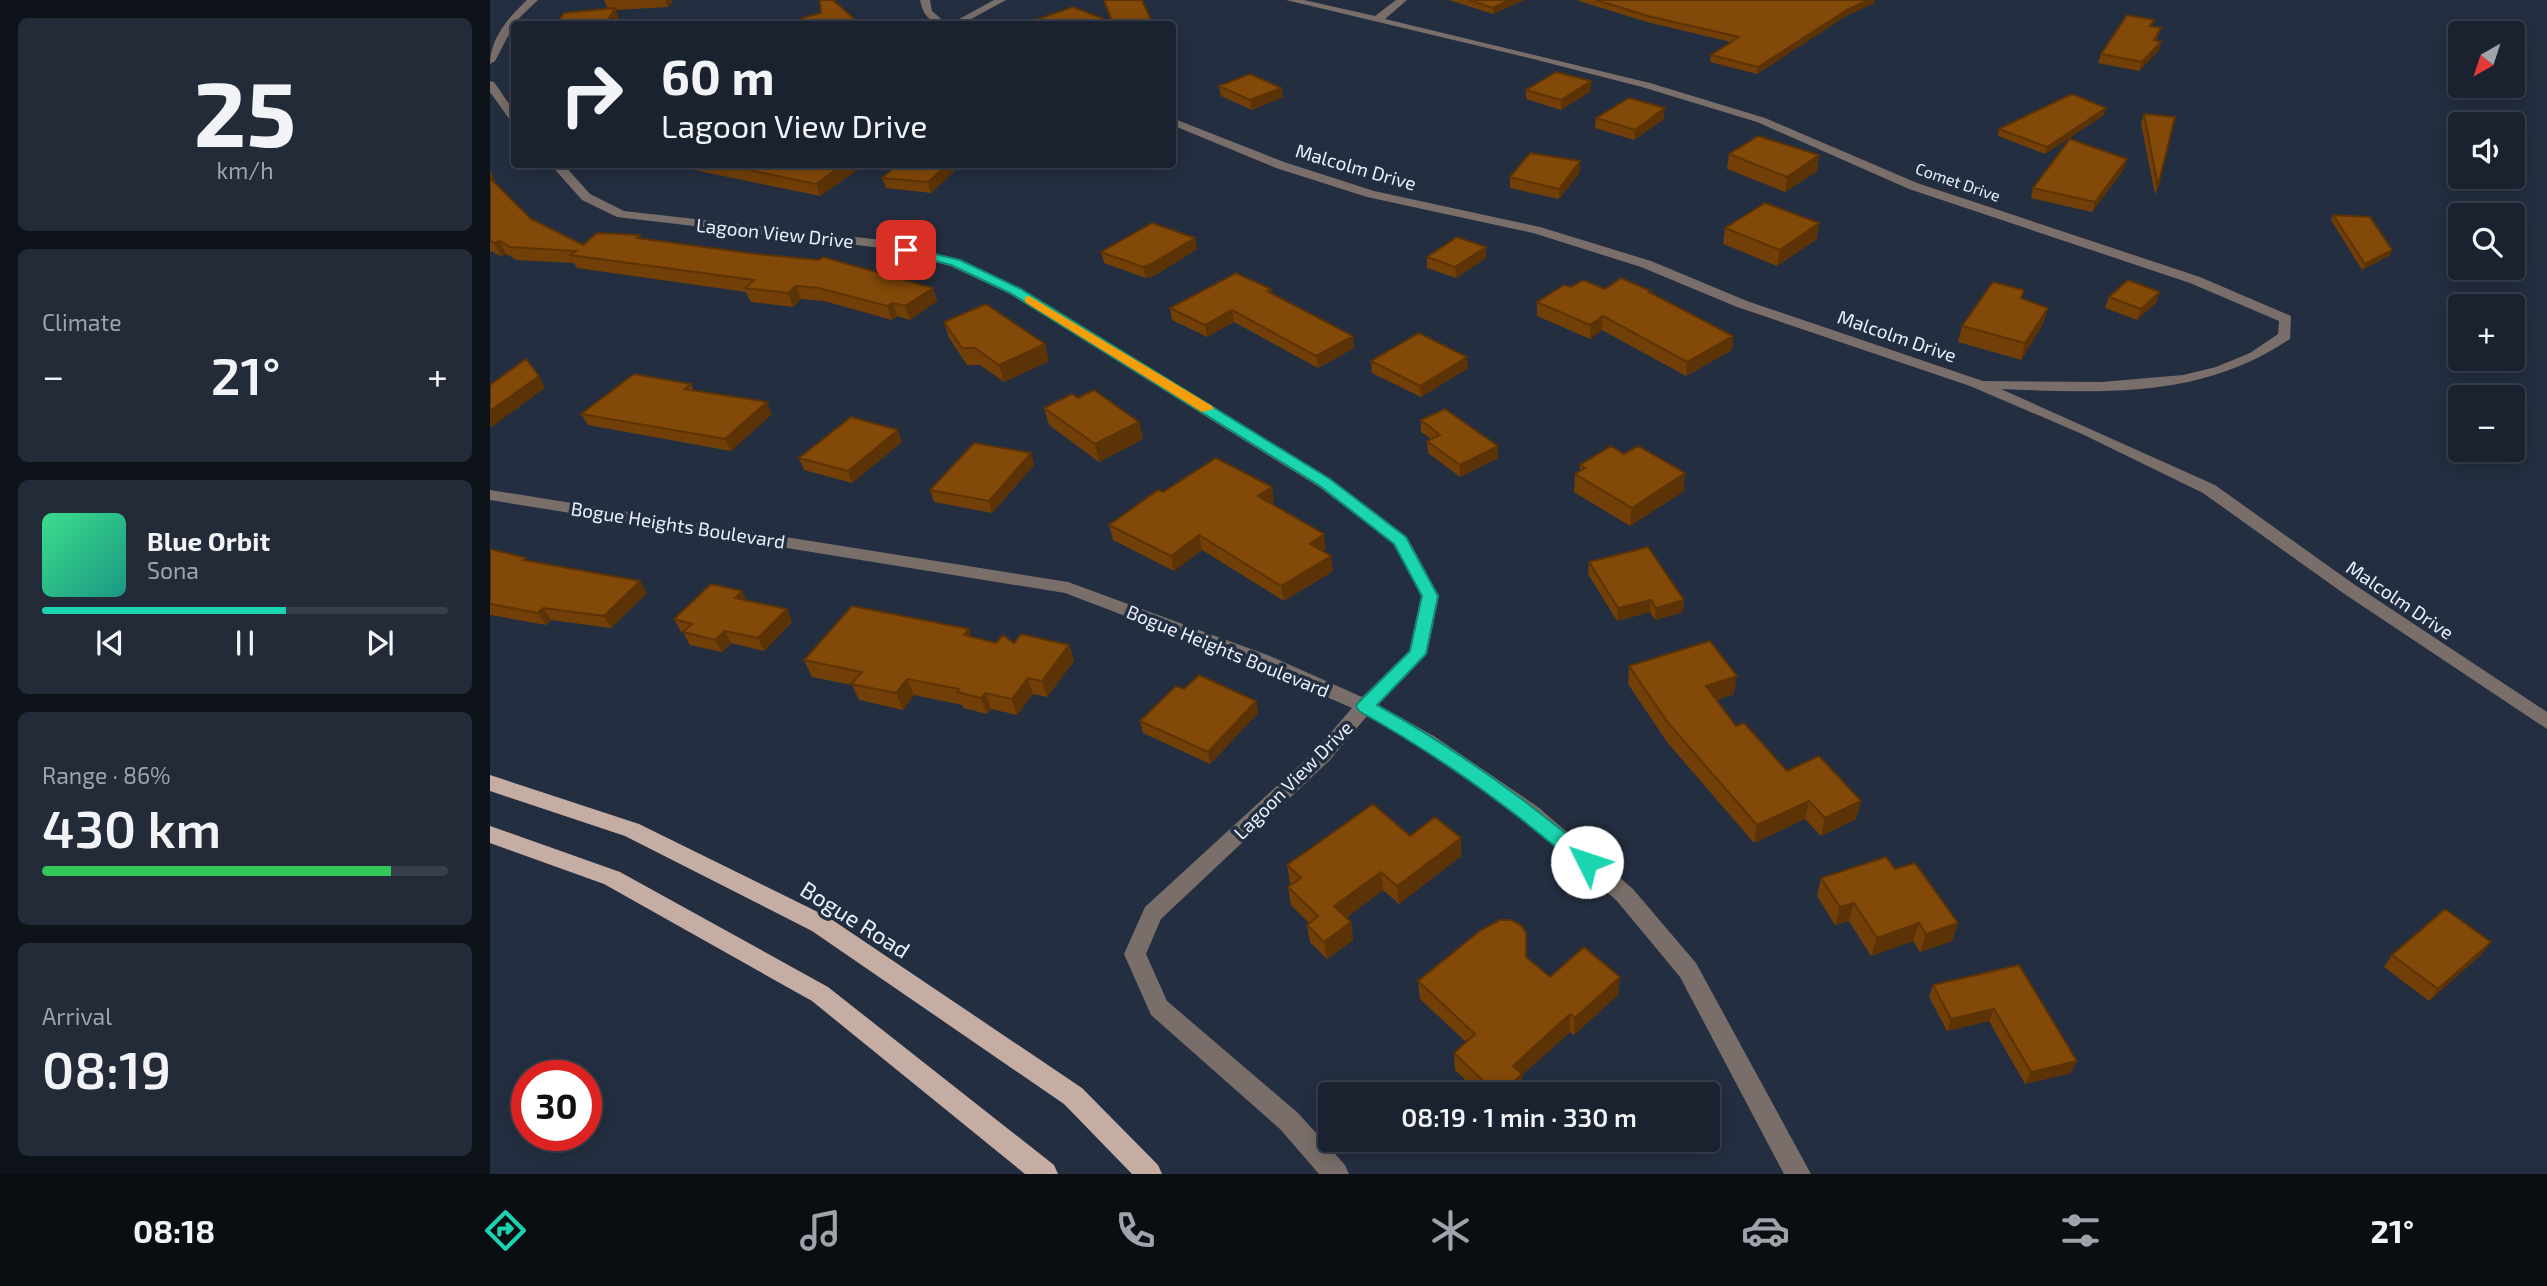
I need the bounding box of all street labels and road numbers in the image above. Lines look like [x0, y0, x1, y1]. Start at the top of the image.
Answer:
street label: Malcolm Drive [1293, 138, 1419, 195]
street label: Comet Drive [1913, 158, 2003, 205]
street label: Lagoon View Drive [695, 213, 855, 252]
street label: Malcolm Drive [1835, 304, 1960, 367]
street label: Bogue Heights Boulevard [569, 496, 787, 553]
street label: Malcolm Drive [2342, 555, 2458, 644]
street label: Bogue Heights Boulevard [1123, 599, 1333, 702]
street label: Lagoon View Drive [1229, 716, 1357, 844]
street label: Bogue Road [796, 874, 915, 964]

